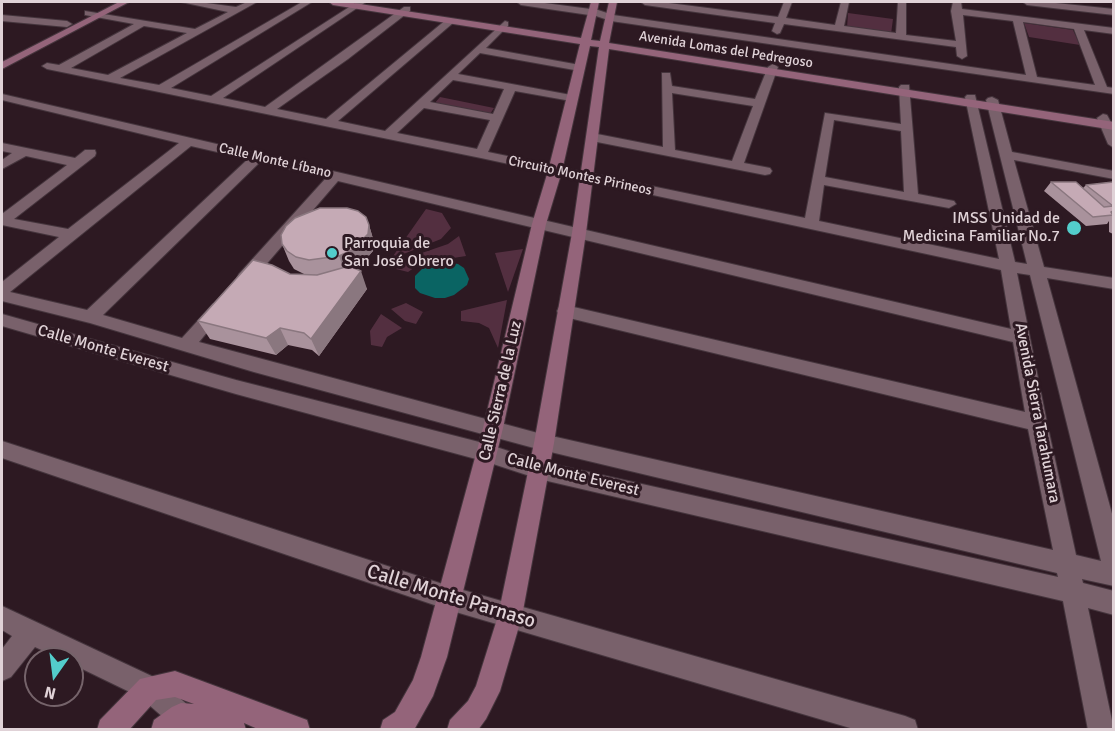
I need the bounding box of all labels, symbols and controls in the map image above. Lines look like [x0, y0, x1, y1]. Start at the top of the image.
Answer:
street label: Avenida Lomas del Pedregoso [638, 28, 814, 72]
street label: Calle Monte Líbano [217, 140, 333, 182]
street label: Circuito Montes Pirineos [507, 153, 653, 199]
place label: IMSS Unidad de Medicina Familiar No.7 [903, 209, 1060, 247]
marker: IMSS Unidad de Medicina Familiar No.7 [1065, 219, 1083, 237]
place label: Parroquia de San José Obrero [344, 234, 454, 272]
marker: Parroquia de San José Obrero [325, 246, 339, 260]
street label: Calle Sierra de la Luz [476, 319, 526, 463]
street label: Calle Monte Everest [35, 321, 171, 377]
street label: Avenida Sierra Tarahumara [1010, 321, 1064, 505]
street label: Calle Monte Everest [505, 449, 641, 501]
street label: Calle Monte Parnaso [364, 560, 538, 634]
north arrow [24, 647, 84, 707]
text: N [42, 681, 58, 704]

